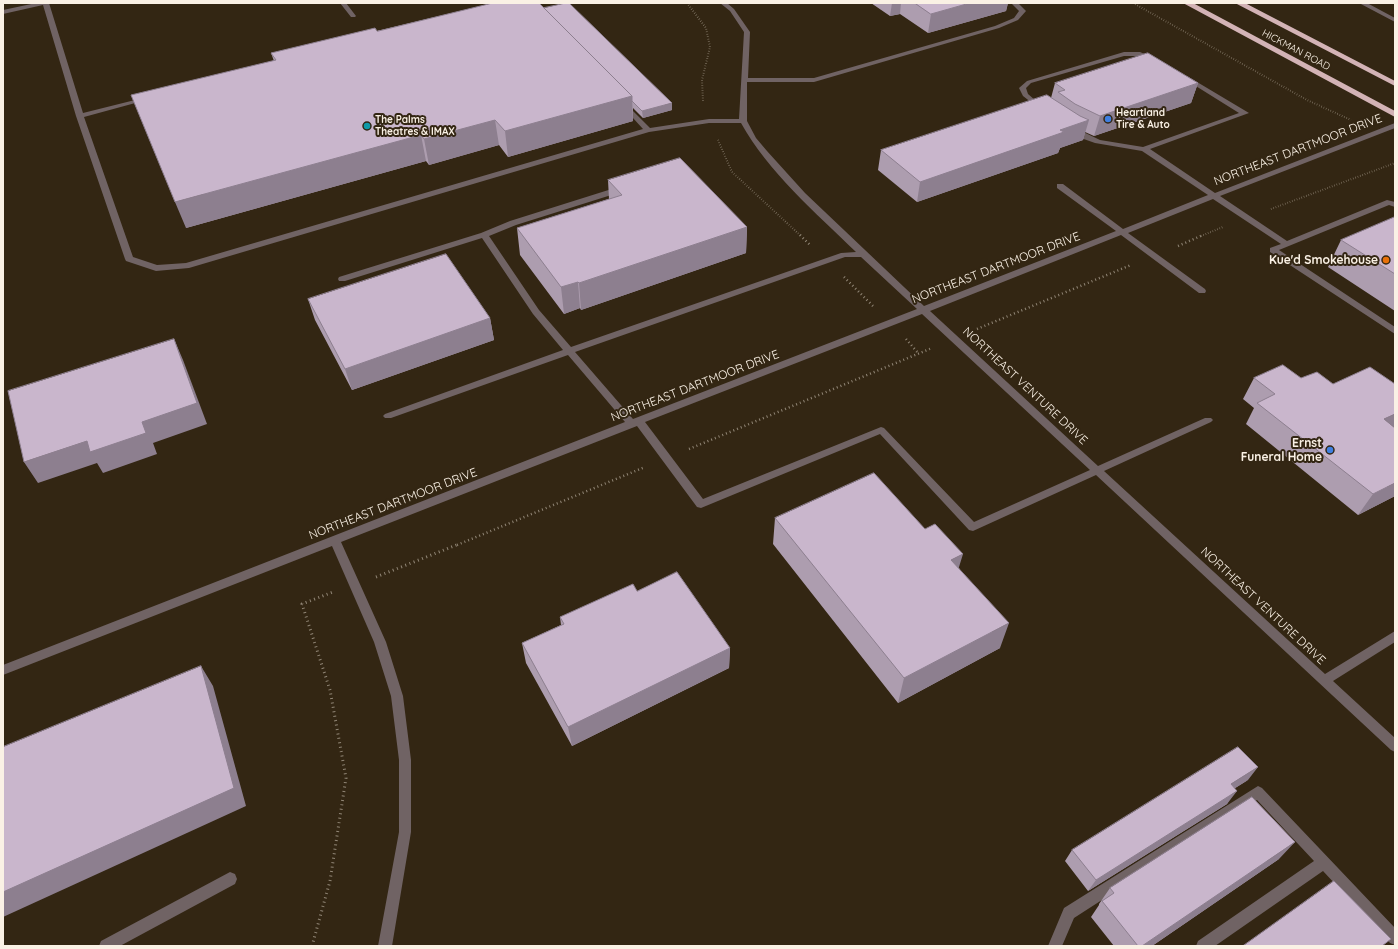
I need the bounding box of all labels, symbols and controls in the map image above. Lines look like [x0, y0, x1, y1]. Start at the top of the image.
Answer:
street label: HICKMAN ROAD [1260, 27, 1332, 73]
place label: Heartland Tire & Auto [1116, 107, 1170, 130]
street label: NORTHEAST DARTMOOR DRIVE [1212, 111, 1384, 189]
place label: The Palms Theatres & IMAX [375, 114, 455, 138]
marker: Heartland Tire & Auto [1103, 114, 1113, 124]
marker: The Palms Theatres & IMAX [362, 121, 372, 131]
street label: NORTHEAST DARTMOOR DRIVE [910, 229, 1082, 307]
place label: Kue'd Smokehouse [1269, 253, 1378, 267]
marker: Kue'd Smokehouse [1381, 255, 1391, 265]
street label: NORTHEAST VENTURE DRIVE [960, 324, 1090, 448]
street label: NORTHEAST DARTMOOR DRIVE [609, 347, 781, 425]
place label: Ernst Funeral Home [1241, 436, 1322, 464]
marker: Ernst Funeral Home [1325, 445, 1335, 455]
street label: NORTHEAST DARTMOOR DRIVE [307, 465, 479, 543]
street label: NORTHEAST VENTURE DRIVE [1198, 544, 1328, 668]

